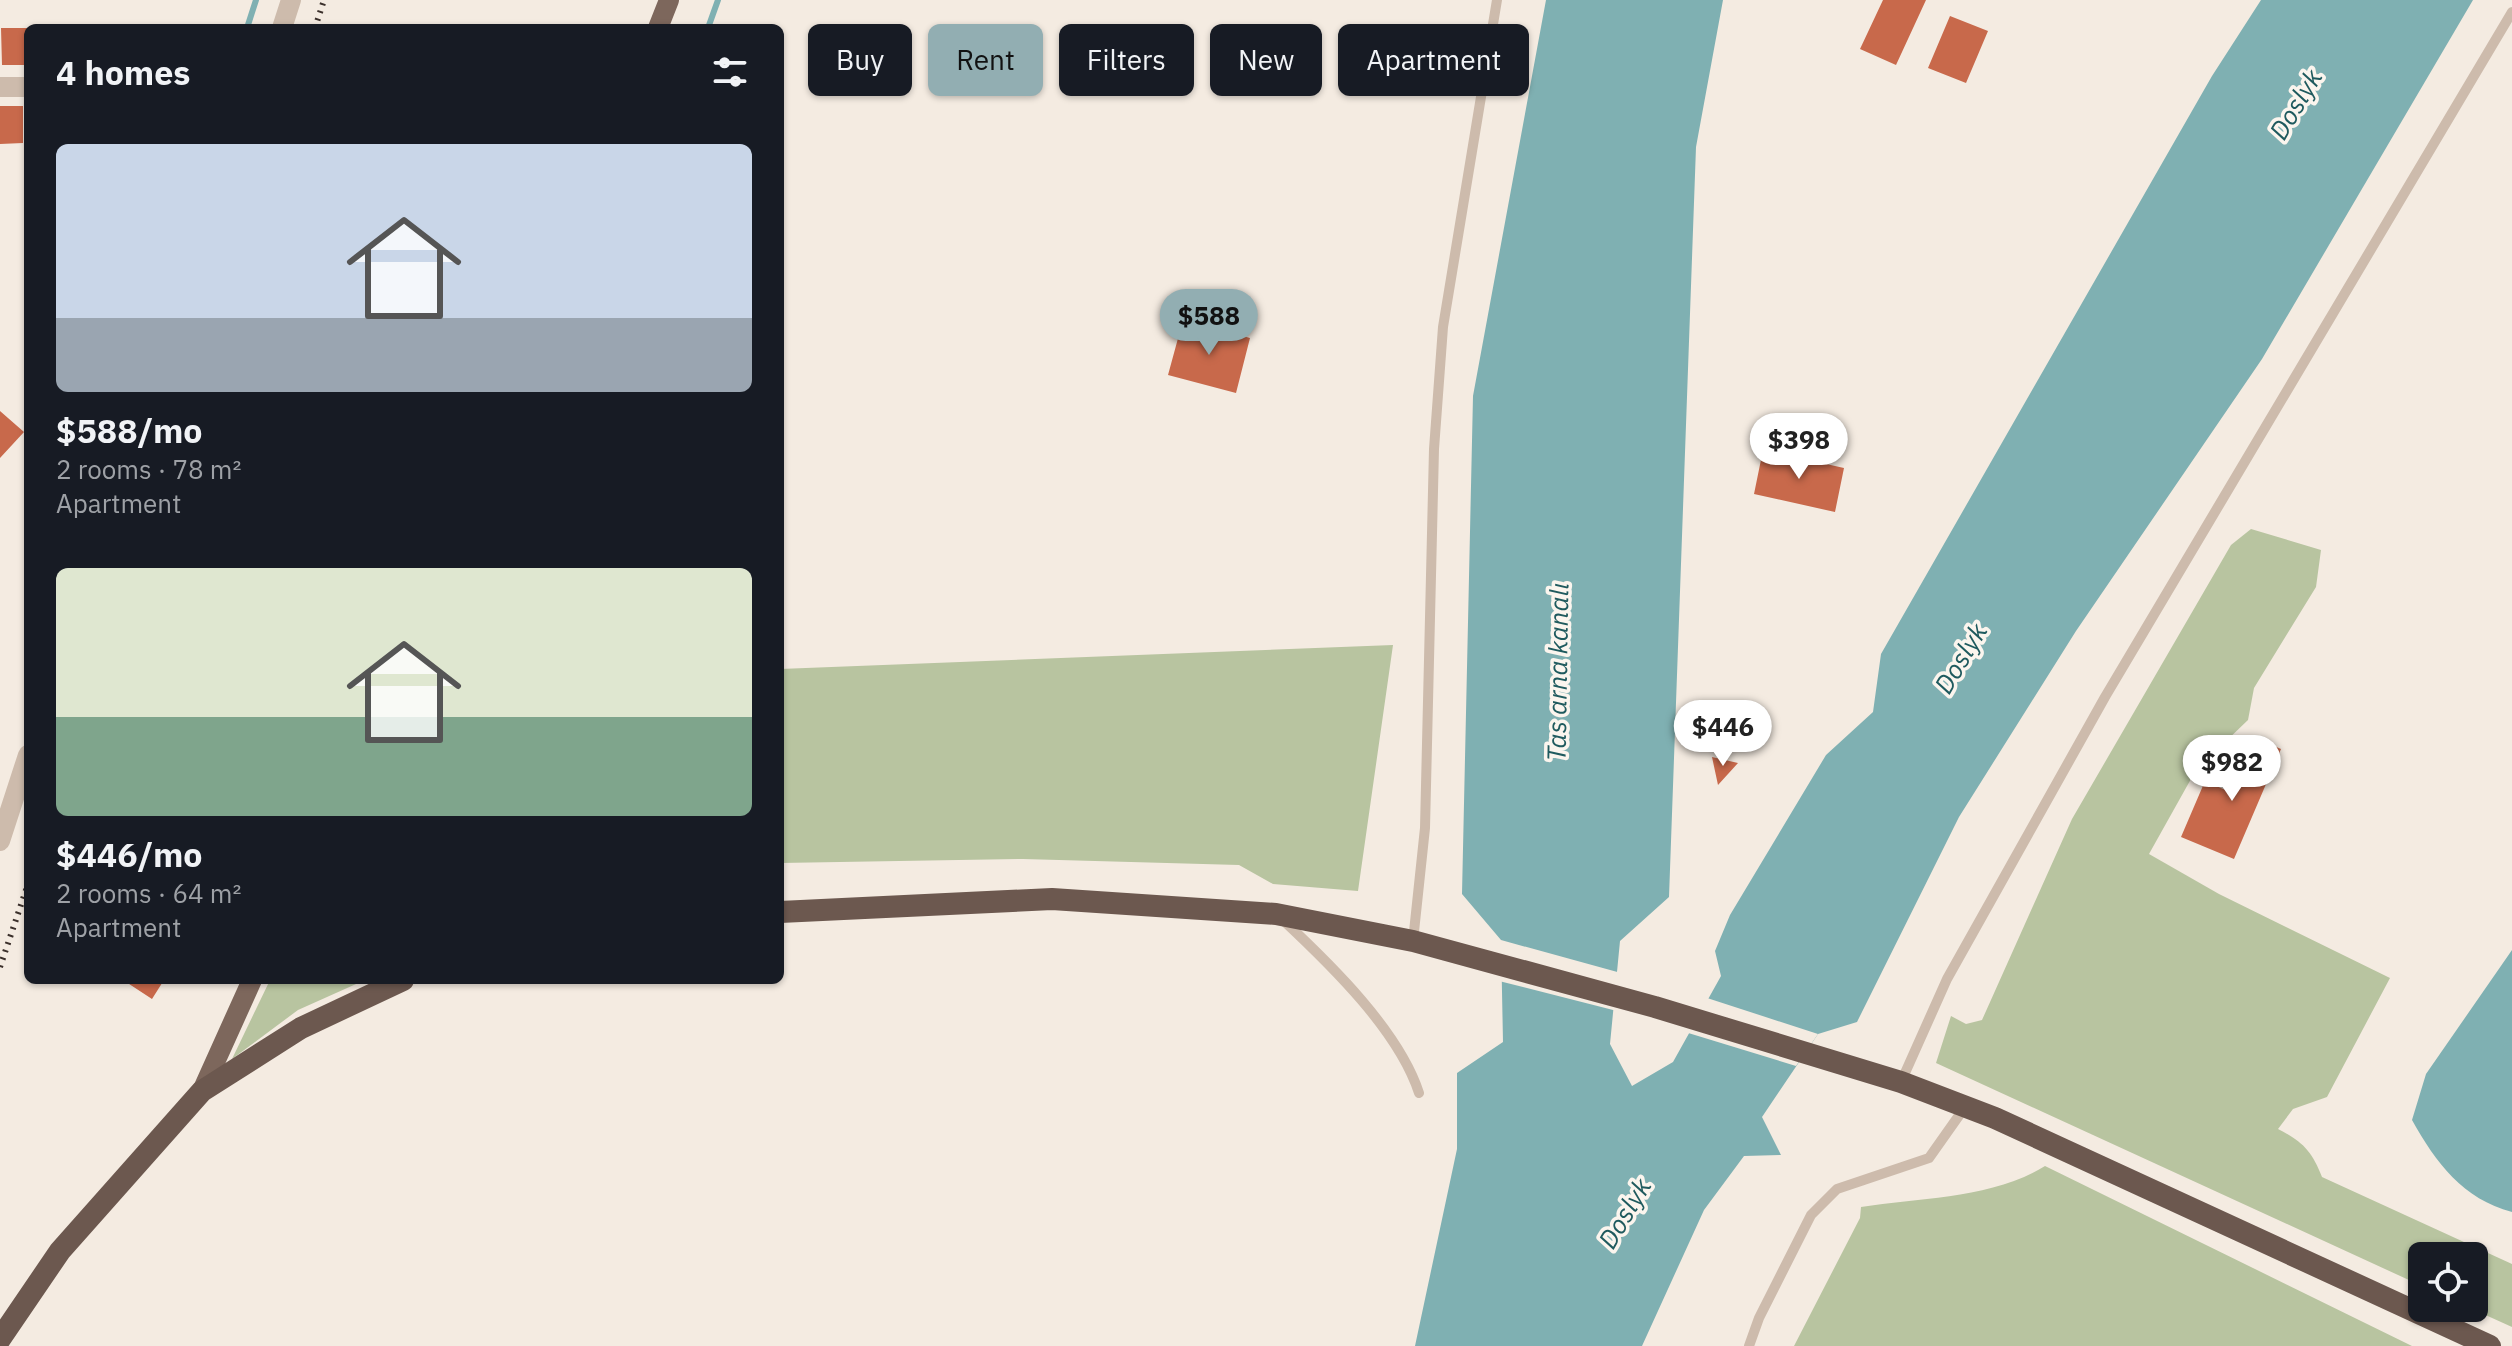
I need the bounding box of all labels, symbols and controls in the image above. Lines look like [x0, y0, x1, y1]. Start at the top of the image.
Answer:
chip: Buy [808, 24, 912, 96]
chip: Rent [928, 24, 1043, 96]
chip: Filters [1059, 24, 1194, 96]
chip: New [1210, 24, 1322, 96]
chip: Apartment [1338, 24, 1529, 96]
text: 4 homes [56, 50, 191, 94]
icon: filters [708, 50, 752, 94]
water label: Doslyk [2261, 62, 2329, 145]
icon: home [332, 196, 476, 340]
pin: $588 [1162, 289, 1256, 357]
text: $588 [1178, 298, 1240, 332]
text: $588/mo [56, 408, 203, 452]
pin: $398 [1752, 413, 1846, 481]
text: $398 [1768, 422, 1830, 456]
text: 2 rooms · 78 m² [56, 452, 241, 486]
text: Apartment [56, 486, 181, 520]
water label: Tas arna kanalı [1538, 582, 1576, 762]
water label: Doslyk [1926, 616, 1994, 699]
icon: home [332, 620, 476, 764]
pin: $446 [1676, 700, 1770, 768]
text: $446 [1692, 709, 1754, 743]
pin: $982 [2185, 735, 2279, 803]
text: $982 [2201, 744, 2263, 778]
text: $446/mo [56, 832, 203, 876]
text: 2 rooms · 64 m² [56, 876, 241, 910]
text: Apartment [56, 910, 181, 944]
water label: Doslyk [1590, 1171, 1658, 1254]
map controls [2408, 1242, 2488, 1322]
button: locate [2408, 1242, 2488, 1322]

